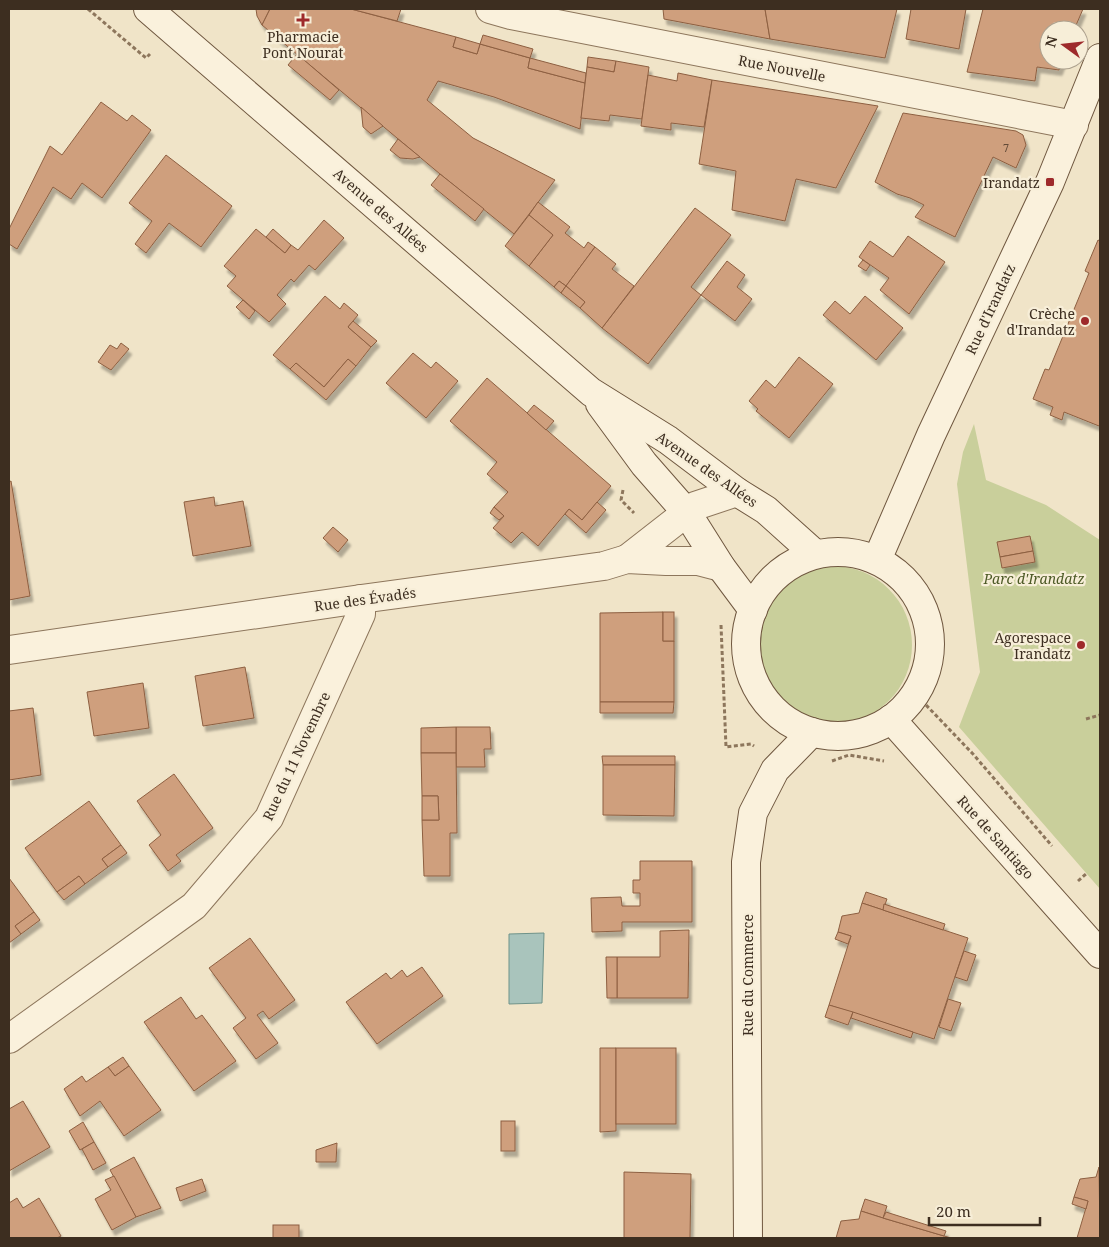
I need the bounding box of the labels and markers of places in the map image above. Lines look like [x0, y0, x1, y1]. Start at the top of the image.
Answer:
marker: Pharmacie Pont Nourat [297, 14, 309, 26]
place label: Pharmacie Pont Nourat [263, 27, 344, 62]
place label: Irandatz [983, 173, 1040, 192]
marker: Irandatz [1044, 176, 1056, 188]
place label: Crèche d'Irandatz [1006, 304, 1075, 339]
marker: Crèche d'Irandatz [1079, 315, 1091, 327]
place label: Agorespace Irandatz [995, 628, 1071, 663]
marker: Agorespace Irandatz [1075, 639, 1087, 651]

